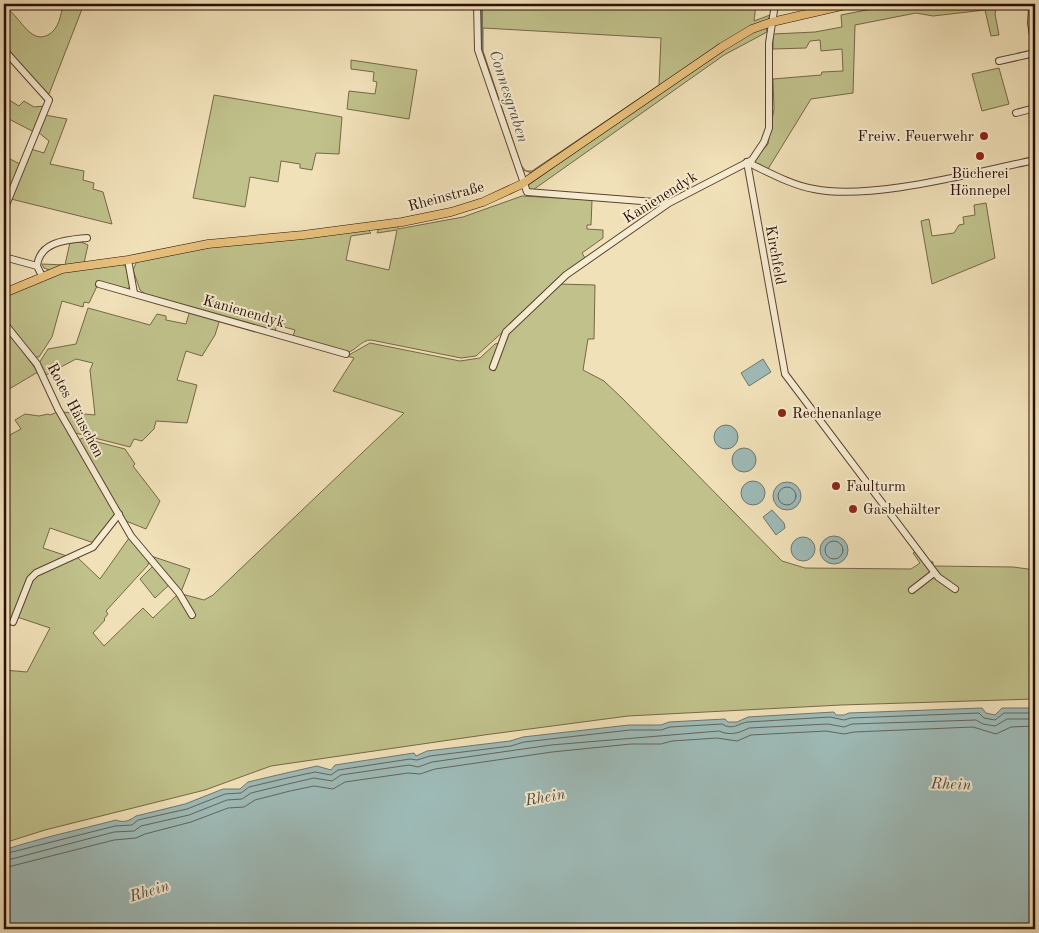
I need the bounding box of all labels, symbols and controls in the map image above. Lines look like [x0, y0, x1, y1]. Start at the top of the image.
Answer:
water label: Connesgraben [486, 48, 531, 145]
place label: Freiw. Feuerwehr [858, 130, 974, 145]
marker: Freiw. Feuerwehr [978, 130, 990, 142]
marker: Bücherei Hönnepel [974, 150, 986, 162]
place label: Bücherei Hönnepel [949, 167, 1011, 199]
street label: Kanienendyk [621, 169, 701, 227]
street label: Rheinstraße [407, 180, 486, 215]
street label: Kirchfeld [762, 224, 787, 286]
street label: Kanienendyk [201, 294, 286, 331]
street label: Rotes Häuschen [44, 361, 106, 460]
marker: Rechenanlage [776, 407, 788, 419]
place label: Rechenanlage [792, 407, 881, 422]
marker: Faulturm [830, 480, 842, 492]
place label: Faulturm [846, 480, 906, 495]
marker: Gasbehälter [847, 503, 859, 515]
place label: Gasbehälter [863, 503, 940, 518]
water label: Rhein [929, 776, 972, 794]
water label: Rhein [523, 787, 567, 810]
water label: Rhein [127, 878, 171, 906]

